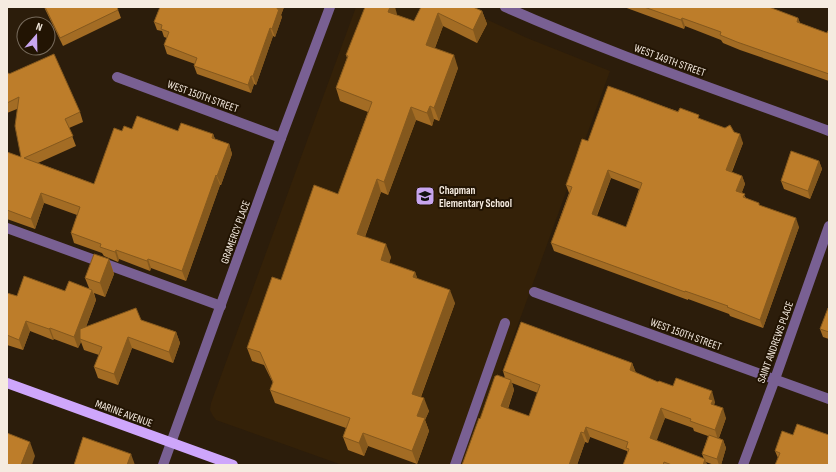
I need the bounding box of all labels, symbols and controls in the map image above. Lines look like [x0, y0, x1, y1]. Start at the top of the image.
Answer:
north arrow [16, 16, 56, 56]
text: N [34, 20, 44, 34]
street label: WEST 149TH STREET [632, 41, 708, 80]
street label: WEST 150TH STREET [165, 78, 241, 116]
place label: Chapman Elementary School [439, 184, 512, 210]
school or university icon: Chapman Elementary School [414, 185, 436, 207]
street label: GRAMERCY PLACE [218, 199, 253, 265]
street label: SAINT ANDREWS PLACE [755, 300, 796, 385]
street label: WEST 150TH STREET [648, 316, 724, 354]
street label: MARINE AVENUE [93, 397, 154, 430]

